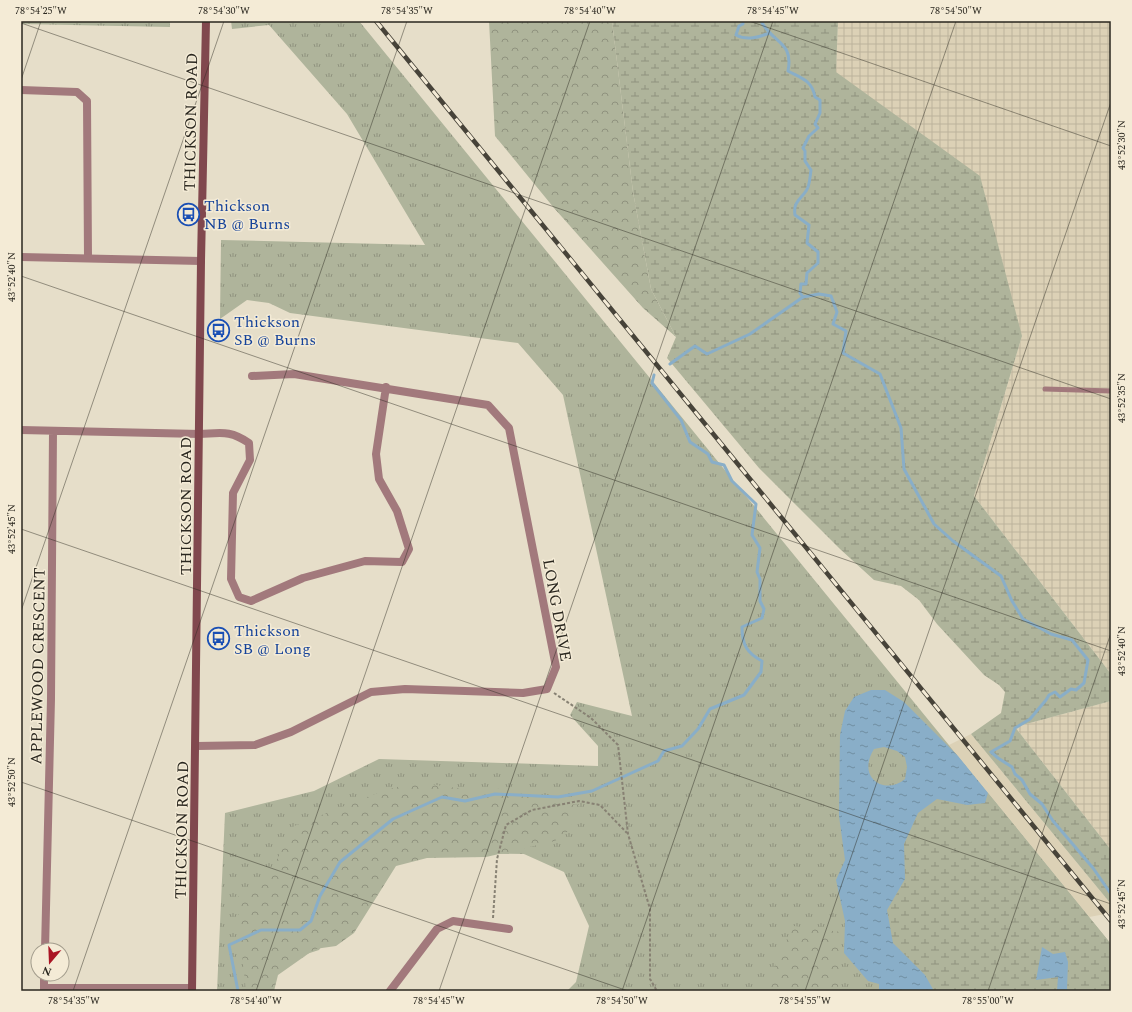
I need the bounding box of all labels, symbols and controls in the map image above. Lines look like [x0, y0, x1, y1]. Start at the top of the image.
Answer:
text: 78°54'25"W [15, 3, 67, 19]
text: 78°54'30"W [198, 3, 250, 19]
text: 78°54'35"W [381, 3, 433, 19]
text: 78°54'40"W [564, 3, 616, 19]
text: 78°54'45"W [747, 3, 799, 19]
text: 78°54'50"W [930, 3, 982, 19]
street label: THICKSON ROAD [178, 53, 204, 191]
text: 43°52'30"N [1114, 120, 1130, 170]
place label: Thickson NB @ Burns [204, 194, 290, 236]
bus stop icon: Thickson NB @ Burns [176, 201, 202, 227]
text: 43°52'40"N [4, 252, 20, 302]
place label: Thickson SB @ Burns [234, 310, 316, 352]
bus stop icon: Thickson SB @ Burns [206, 317, 232, 343]
text: 43°52'35"N [1114, 373, 1130, 423]
street label: THICKSON ROAD [174, 437, 198, 575]
text: 43°52'45"N [4, 504, 20, 554]
street label: LONG DRIVE [536, 557, 578, 663]
street label: APPLEWOOD CRESCENT [24, 567, 52, 765]
place label: Thickson SB @ Long [234, 619, 311, 661]
bus stop icon: Thickson SB @ Long [205, 626, 231, 652]
text: 43°52'40"N [1114, 626, 1130, 676]
text: 43°52'50"N [4, 757, 20, 807]
street label: THICKSON ROAD [169, 761, 195, 899]
text: 43°52'45"N [1114, 879, 1130, 929]
north arrow [30, 942, 70, 982]
text: N [40, 961, 54, 980]
text: 78°54'35"W [48, 993, 100, 1009]
text: 78°54'40"W [230, 993, 282, 1009]
text: 78°54'45"W [413, 993, 465, 1009]
text: 78°54'50"W [596, 993, 648, 1009]
text: 78°54'55"W [779, 993, 831, 1009]
text: 78°55'00"W [962, 993, 1014, 1009]

